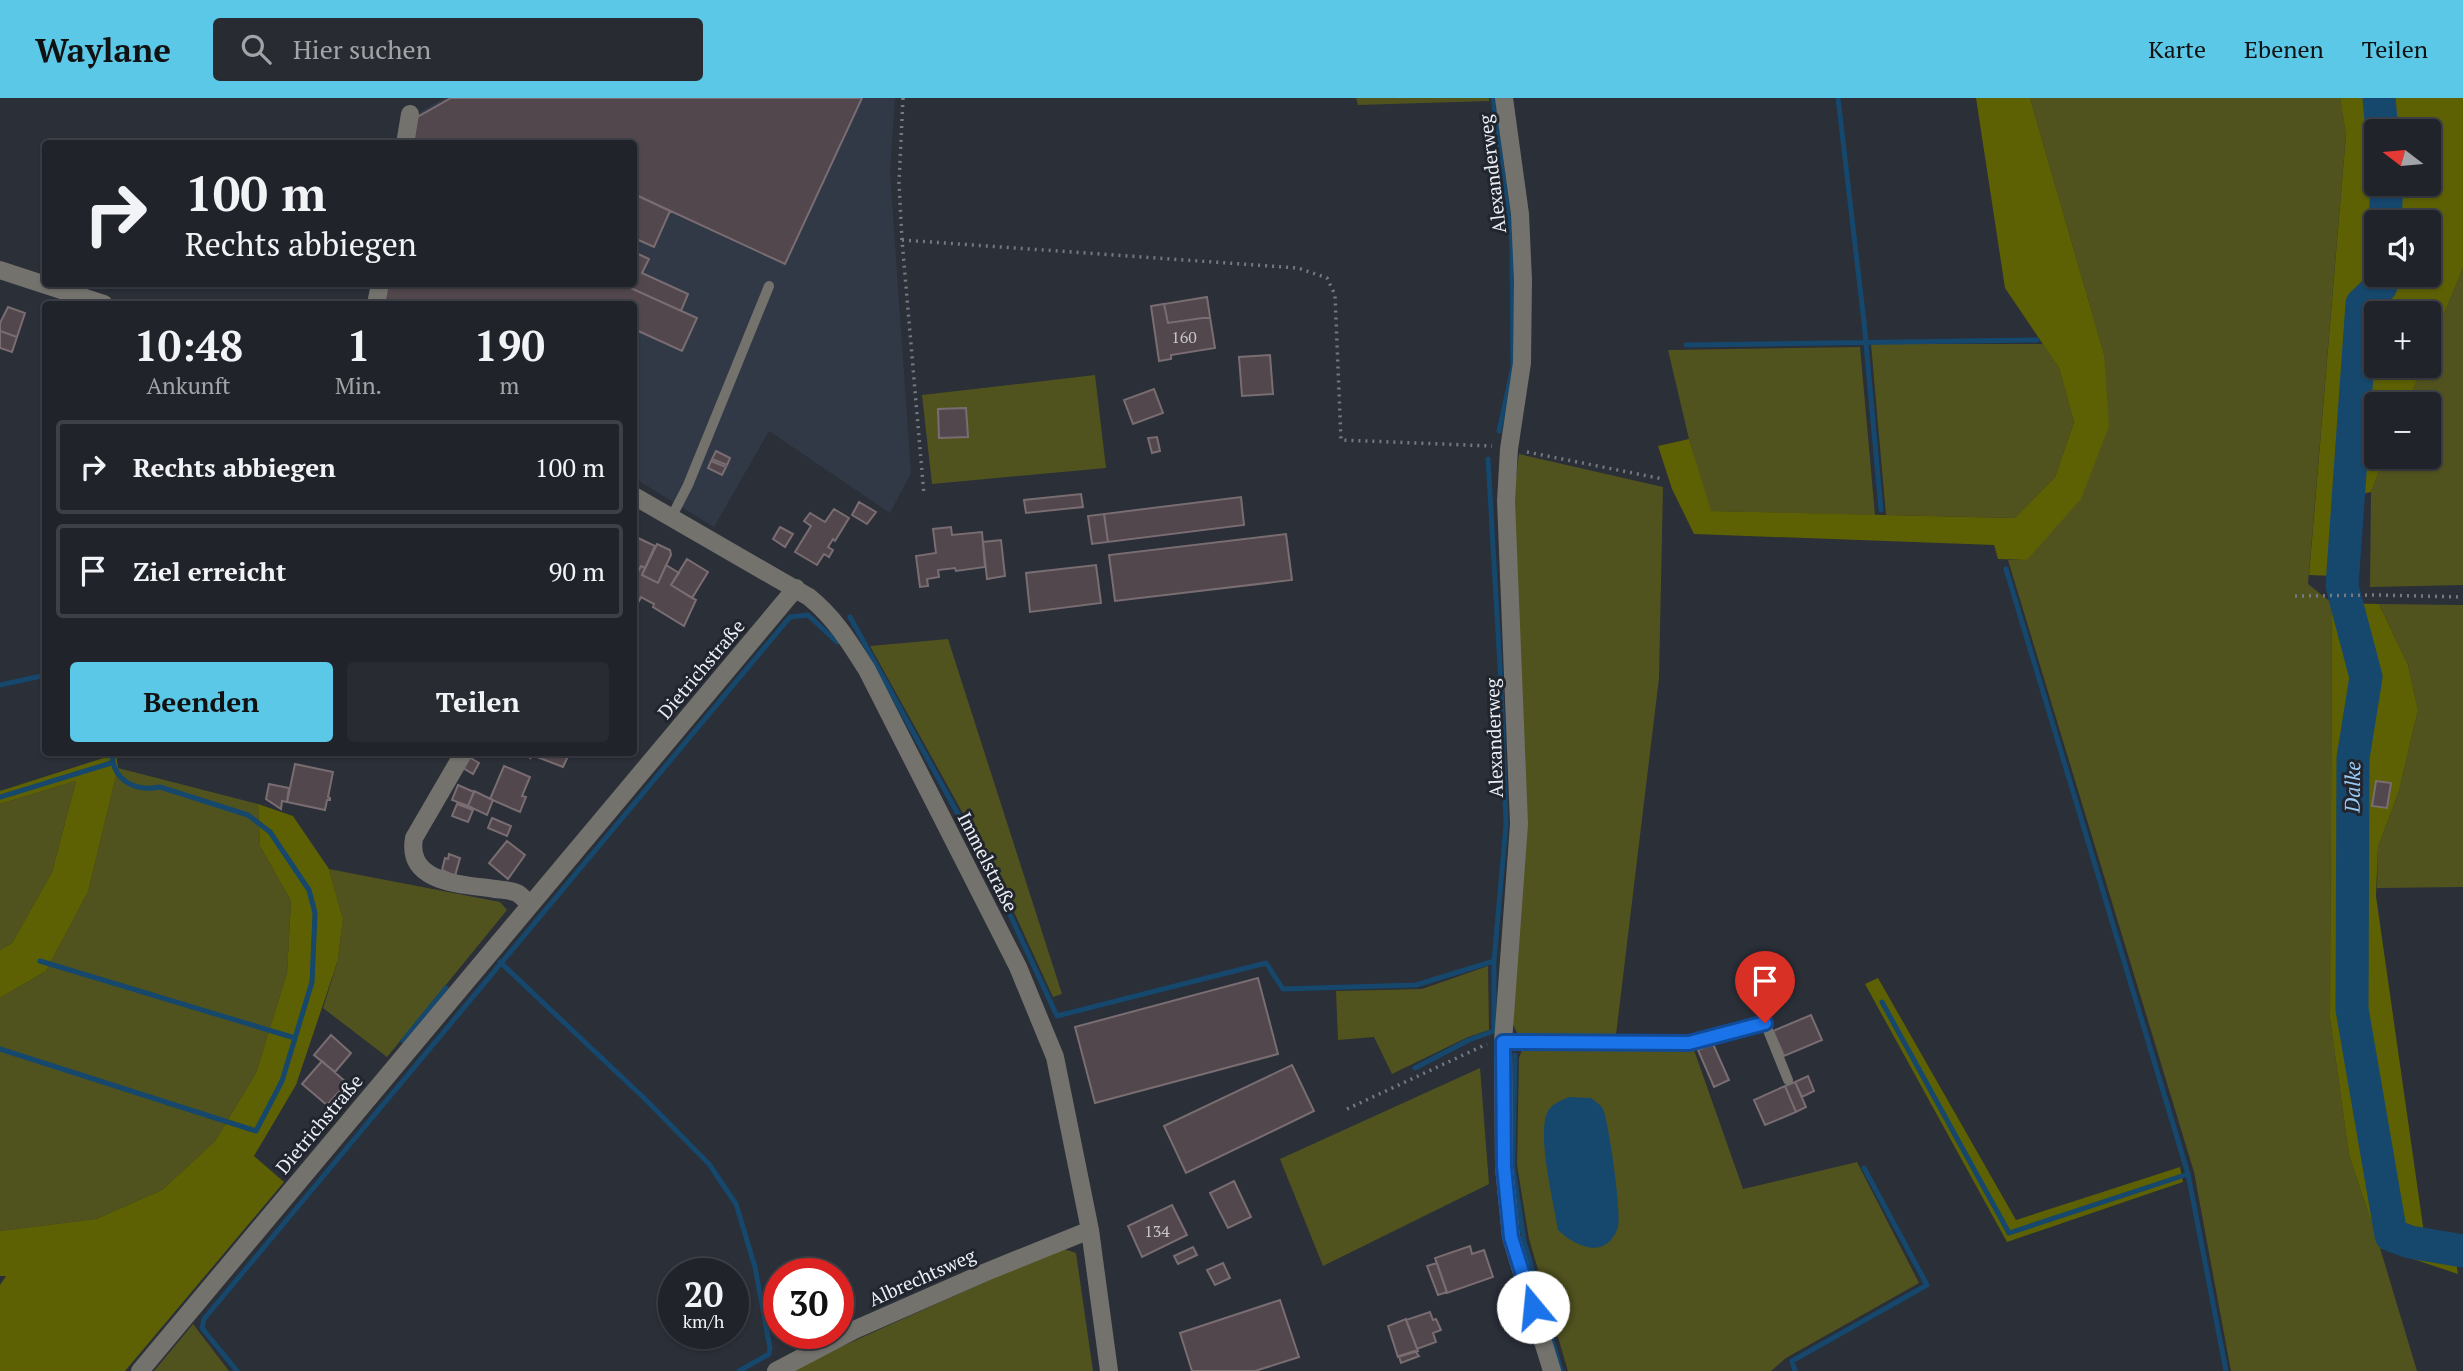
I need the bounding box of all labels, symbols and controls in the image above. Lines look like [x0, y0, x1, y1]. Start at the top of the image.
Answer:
search box [213, 18, 703, 81]
text: Waylane [35, 28, 171, 71]
icon: search [237, 30, 275, 68]
text: Hier suchen [293, 32, 431, 66]
text: Karte [2148, 33, 2206, 65]
text: Ebenen [2244, 33, 2324, 65]
text: Teilen [2362, 33, 2428, 65]
street label: Alexanderweg [1472, 112, 1511, 235]
north arrow [2364, 119, 2441, 196]
map controls [2364, 119, 2441, 469]
text: 100 m [185, 160, 327, 225]
icon: right [70, 168, 161, 259]
button: sound [2364, 210, 2441, 287]
text: Rechts abbiegen [185, 223, 417, 265]
button: + [2364, 301, 2441, 378]
text: 10:48 [134, 317, 243, 373]
text: 1 [347, 317, 370, 373]
text: 190 [474, 317, 545, 373]
house number: 160 [1171, 326, 1197, 348]
text: Ankunft [146, 370, 231, 401]
text: Min. [335, 370, 382, 401]
text: m [500, 370, 519, 401]
button: − [2364, 392, 2441, 469]
icon: right [74, 448, 112, 486]
text: Rechts abbiegen [133, 450, 336, 484]
text: 100 m [535, 450, 605, 484]
icon: arrive [74, 552, 112, 590]
text: Ziel erreicht [133, 554, 286, 588]
text: 90 m [549, 554, 605, 588]
street label: Dietrichstraße [652, 614, 750, 724]
button: Beenden [70, 662, 333, 742]
button: Teilen [347, 662, 609, 742]
street label: Alexanderweg [1479, 677, 1508, 798]
water label: Dalke [2338, 761, 2366, 814]
street label: Immelstraße [953, 808, 1024, 916]
pin [1735, 951, 1795, 1023]
icon: arrive [1746, 962, 1784, 1000]
street label: Dietrichstraße [270, 1069, 368, 1179]
house number: 134 [1144, 1220, 1170, 1242]
street label: Albrechtsweg [864, 1241, 980, 1311]
speed limit sign: 30 [763, 1258, 854, 1349]
position arrow [1496, 1270, 1570, 1344]
text: 20 [684, 1271, 723, 1317]
text: km/h [683, 1309, 724, 1333]

